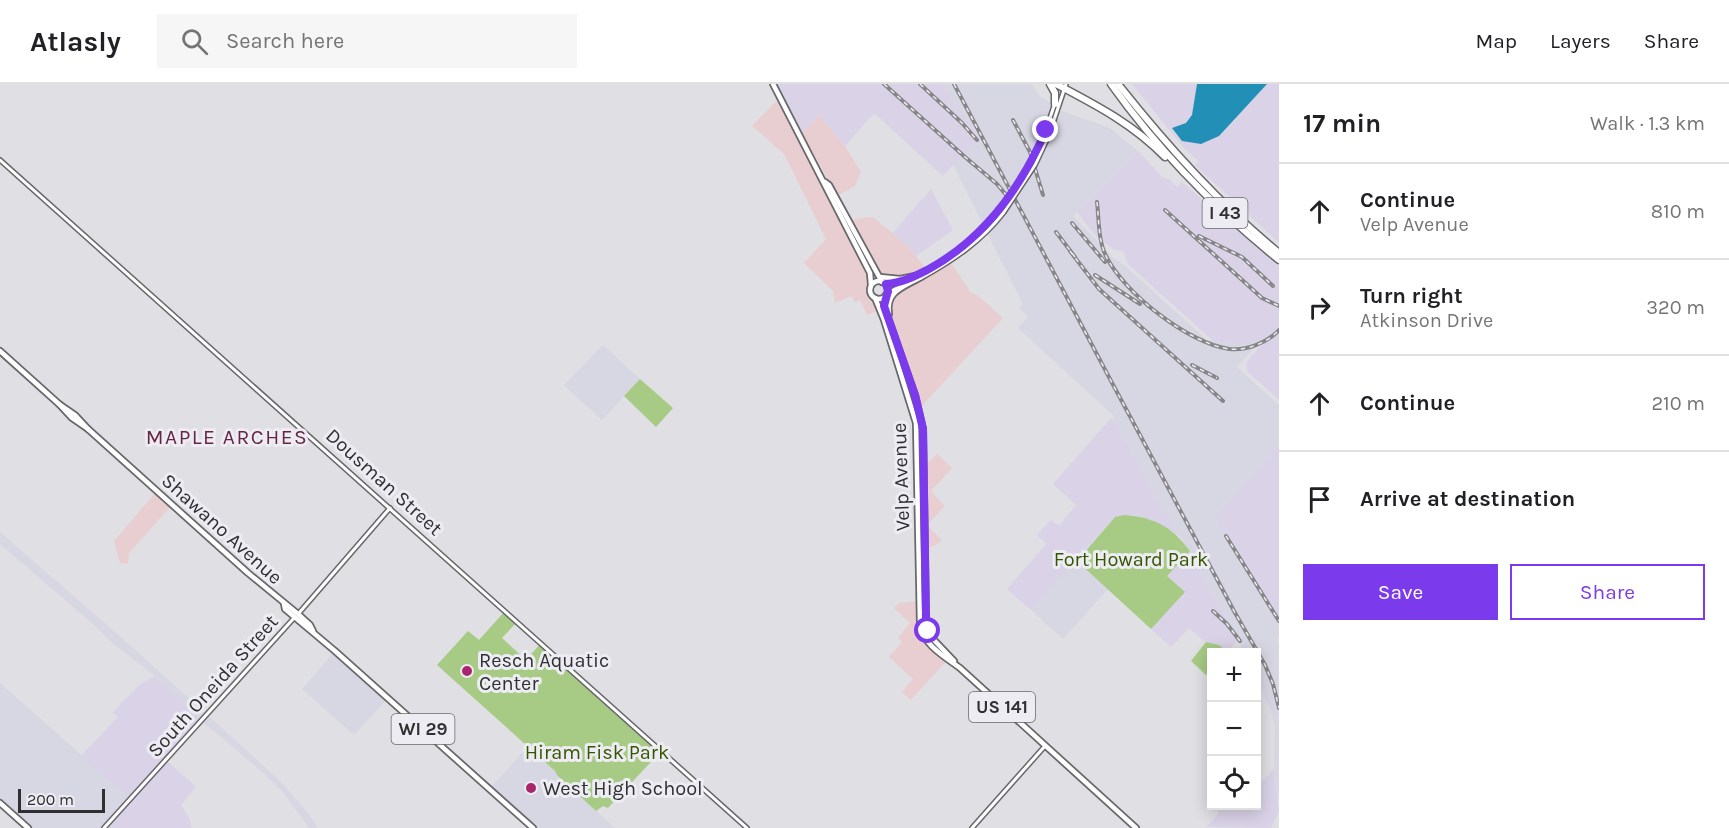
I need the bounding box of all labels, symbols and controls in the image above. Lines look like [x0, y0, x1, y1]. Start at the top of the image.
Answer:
search box [157, 14, 577, 68]
text: Atlasly [30, 25, 121, 58]
icon: search [178, 25, 211, 58]
text: Search here [226, 28, 344, 54]
text: Map [1475, 29, 1517, 53]
text: Layers [1550, 29, 1611, 53]
text: Share [1644, 29, 1699, 53]
text: 17 min [1303, 108, 1381, 139]
text: Walk · 1.3 km [1590, 112, 1705, 135]
route end [1032, 116, 1058, 142]
text: Continue [1360, 187, 1455, 213]
icon: ahead [1303, 195, 1336, 228]
road number: I 43 [1202, 198, 1248, 228]
text: 810 m [1651, 200, 1705, 223]
text: Velp Avenue [1360, 213, 1469, 236]
text: Turn right [1360, 283, 1463, 309]
icon: right [1303, 291, 1336, 324]
text: 320 m [1646, 296, 1705, 319]
text: Atkinson Drive [1360, 309, 1493, 332]
icon: ahead [1303, 387, 1336, 420]
text: Continue [1360, 390, 1455, 416]
text: 210 m [1651, 392, 1705, 415]
street label: Velp Avenue [888, 422, 914, 532]
street label: Dousman Street [321, 424, 447, 540]
district label: MAPLE ARCHES [146, 425, 308, 449]
street label: Shawano Avenue [157, 469, 287, 589]
icon: arrive [1303, 483, 1336, 516]
text: Arrive at destination [1360, 486, 1575, 512]
park label: Fort Howard Park [1054, 548, 1208, 571]
button: Save [1303, 564, 1498, 620]
button: Share [1510, 564, 1705, 620]
street label: South Oneida Street [143, 610, 283, 762]
route start [914, 617, 940, 643]
map controls [1207, 648, 1261, 810]
button: + [1207, 648, 1261, 702]
place label: Resch Aquatic Center [479, 649, 609, 695]
marker: Resch Aquatic Center [460, 664, 474, 678]
road number: US 141 [969, 692, 1035, 722]
button: − [1207, 702, 1261, 756]
road number: WI 29 [392, 714, 454, 744]
park label: Hiram Fisk Park [525, 741, 669, 764]
button: locate [1207, 756, 1261, 810]
place label: West High School [543, 777, 703, 800]
marker: West High School [524, 781, 538, 795]
scale bar [18, 786, 105, 814]
text: 200 m [27, 790, 74, 809]

